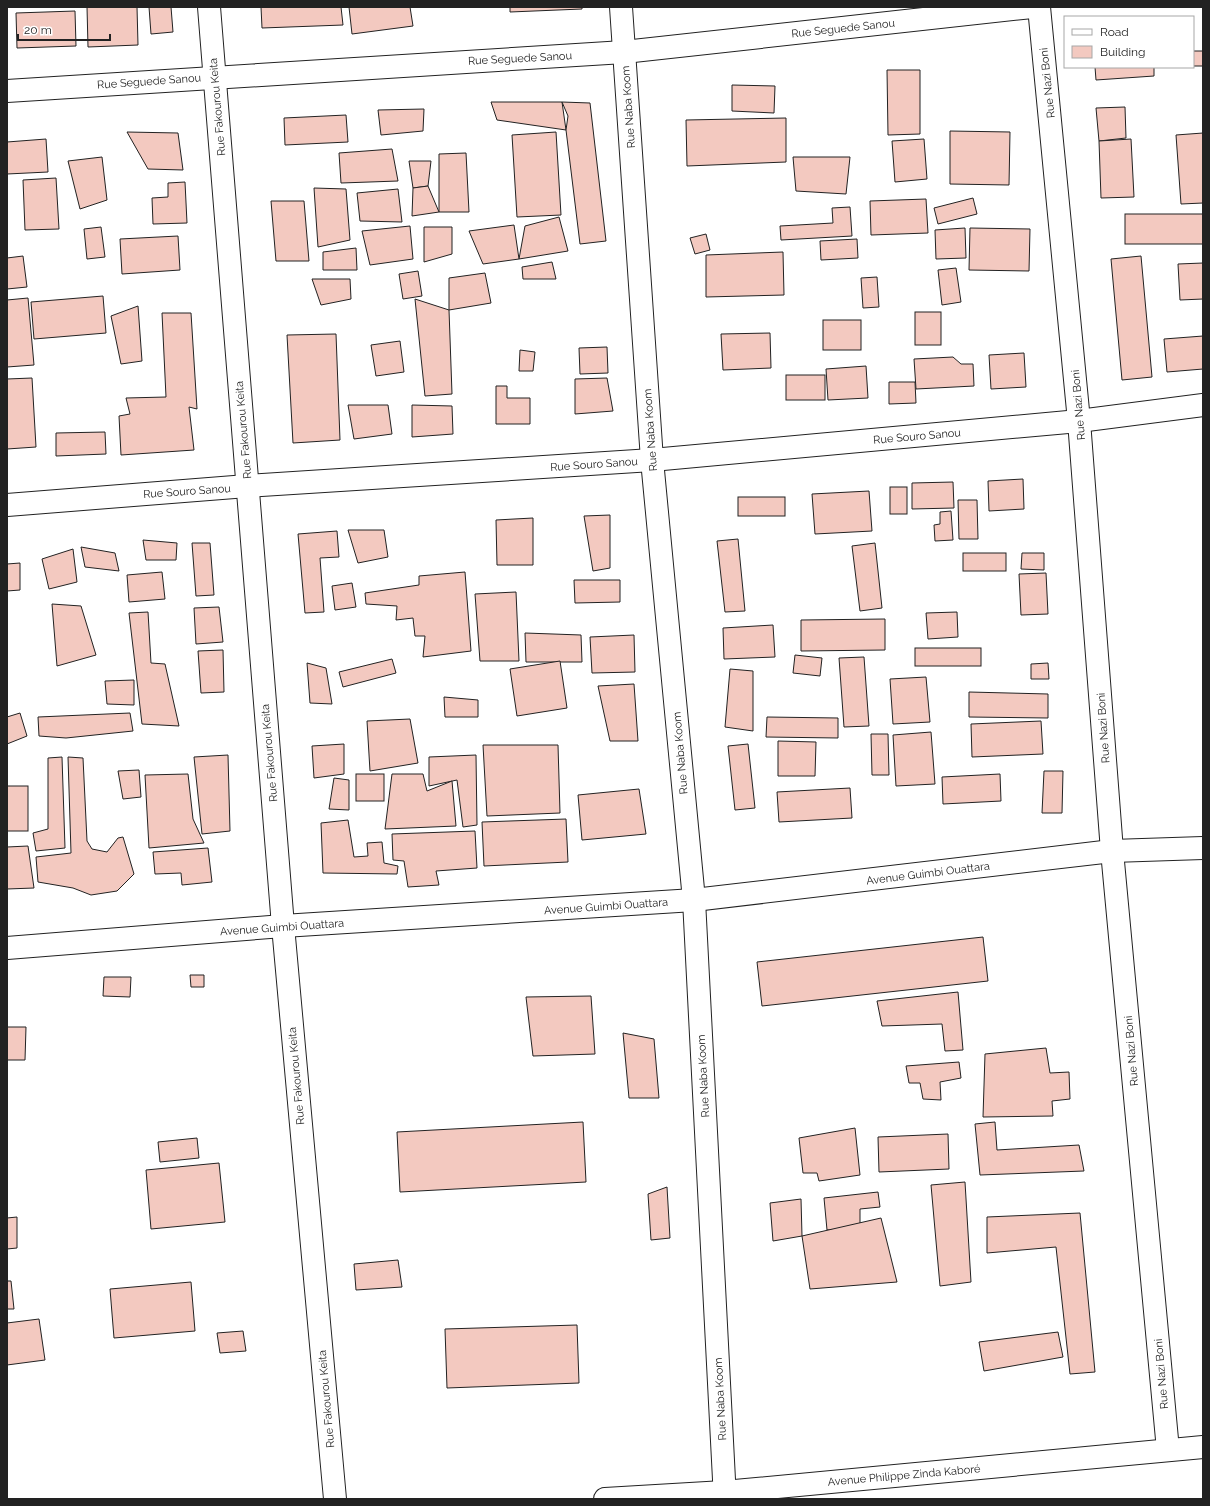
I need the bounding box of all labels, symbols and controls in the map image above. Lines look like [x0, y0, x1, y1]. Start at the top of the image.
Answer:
scale bar [18, 16, 110, 42]
legend [1064, 16, 1194, 68]
street label: Rue Seguede Sanou [791, 17, 895, 40]
text: 20 m [24, 23, 52, 37]
text: Road [1100, 25, 1129, 39]
text: Building [1100, 45, 1146, 59]
street label: Rue Nazi Boni [1037, 47, 1058, 119]
street label: Rue Seguede Sanou [468, 49, 572, 68]
street label: Rue Fakourou Keita [207, 58, 228, 156]
street label: Rue Naba Koom [619, 65, 638, 149]
street label: Rue Seguede Sanou [97, 71, 201, 92]
street label: Rue Nazi Boni [1069, 369, 1088, 441]
street label: Rue Fakourou Keita [233, 381, 254, 479]
street label: Rue Naba Koom [641, 388, 660, 472]
street label: Rue Souro Sanou [873, 426, 961, 447]
street label: Rue Souro Sanou [550, 455, 638, 474]
street label: Rue Souro Sanou [143, 482, 231, 501]
street label: Rue Nazi Boni [1095, 692, 1112, 764]
street label: Rue Fakourou Keita [259, 704, 280, 802]
street label: Rue Naba Koom [670, 711, 691, 795]
street label: Avenue Guimbi Ouattara [866, 859, 991, 888]
street label: Avenue Guimbi Ouattara [544, 896, 668, 917]
street label: Avenue Guimbi Ouattara [220, 917, 344, 938]
street label: Rue Nazi Boni [1122, 1015, 1141, 1087]
street label: Rue Fakourou Keita [286, 1027, 307, 1125]
street label: Rue Naba Koom [695, 1034, 712, 1118]
street label: Rue Nazi Boni [1152, 1338, 1171, 1410]
street label: Rue Fakourou Keita [316, 1350, 337, 1448]
street label: Rue Naba Koom [712, 1357, 729, 1441]
street label: Avenue Philippe Zinda Kaboré [827, 1462, 981, 1489]

